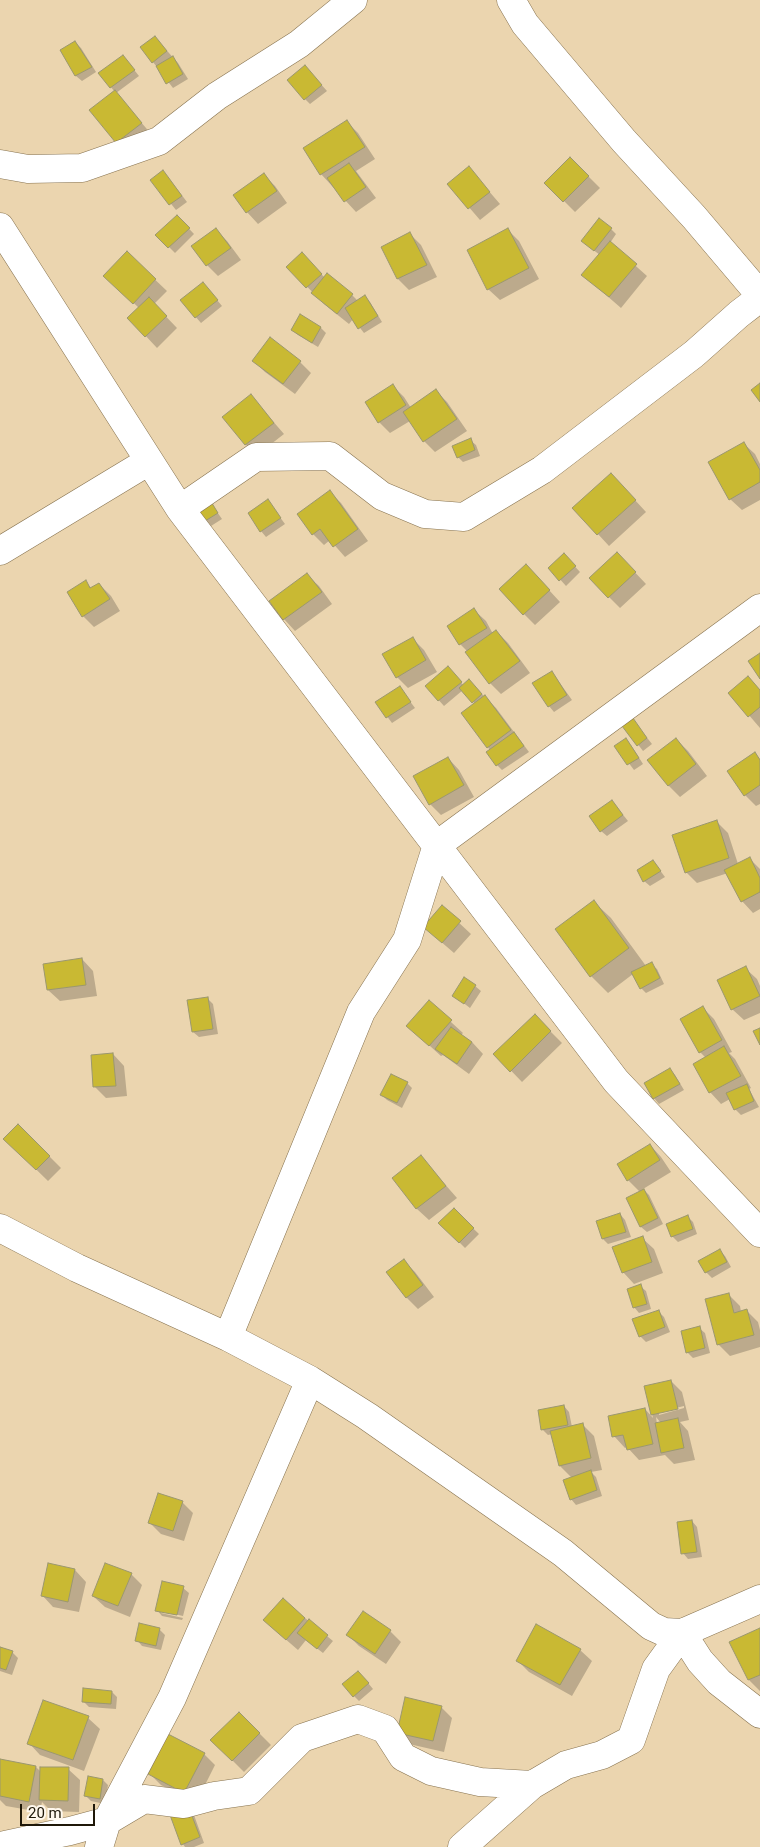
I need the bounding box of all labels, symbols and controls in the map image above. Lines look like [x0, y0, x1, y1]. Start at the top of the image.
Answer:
scale bar [22, 1794, 98, 1826]
text: 20 m [28, 1804, 62, 1822]

